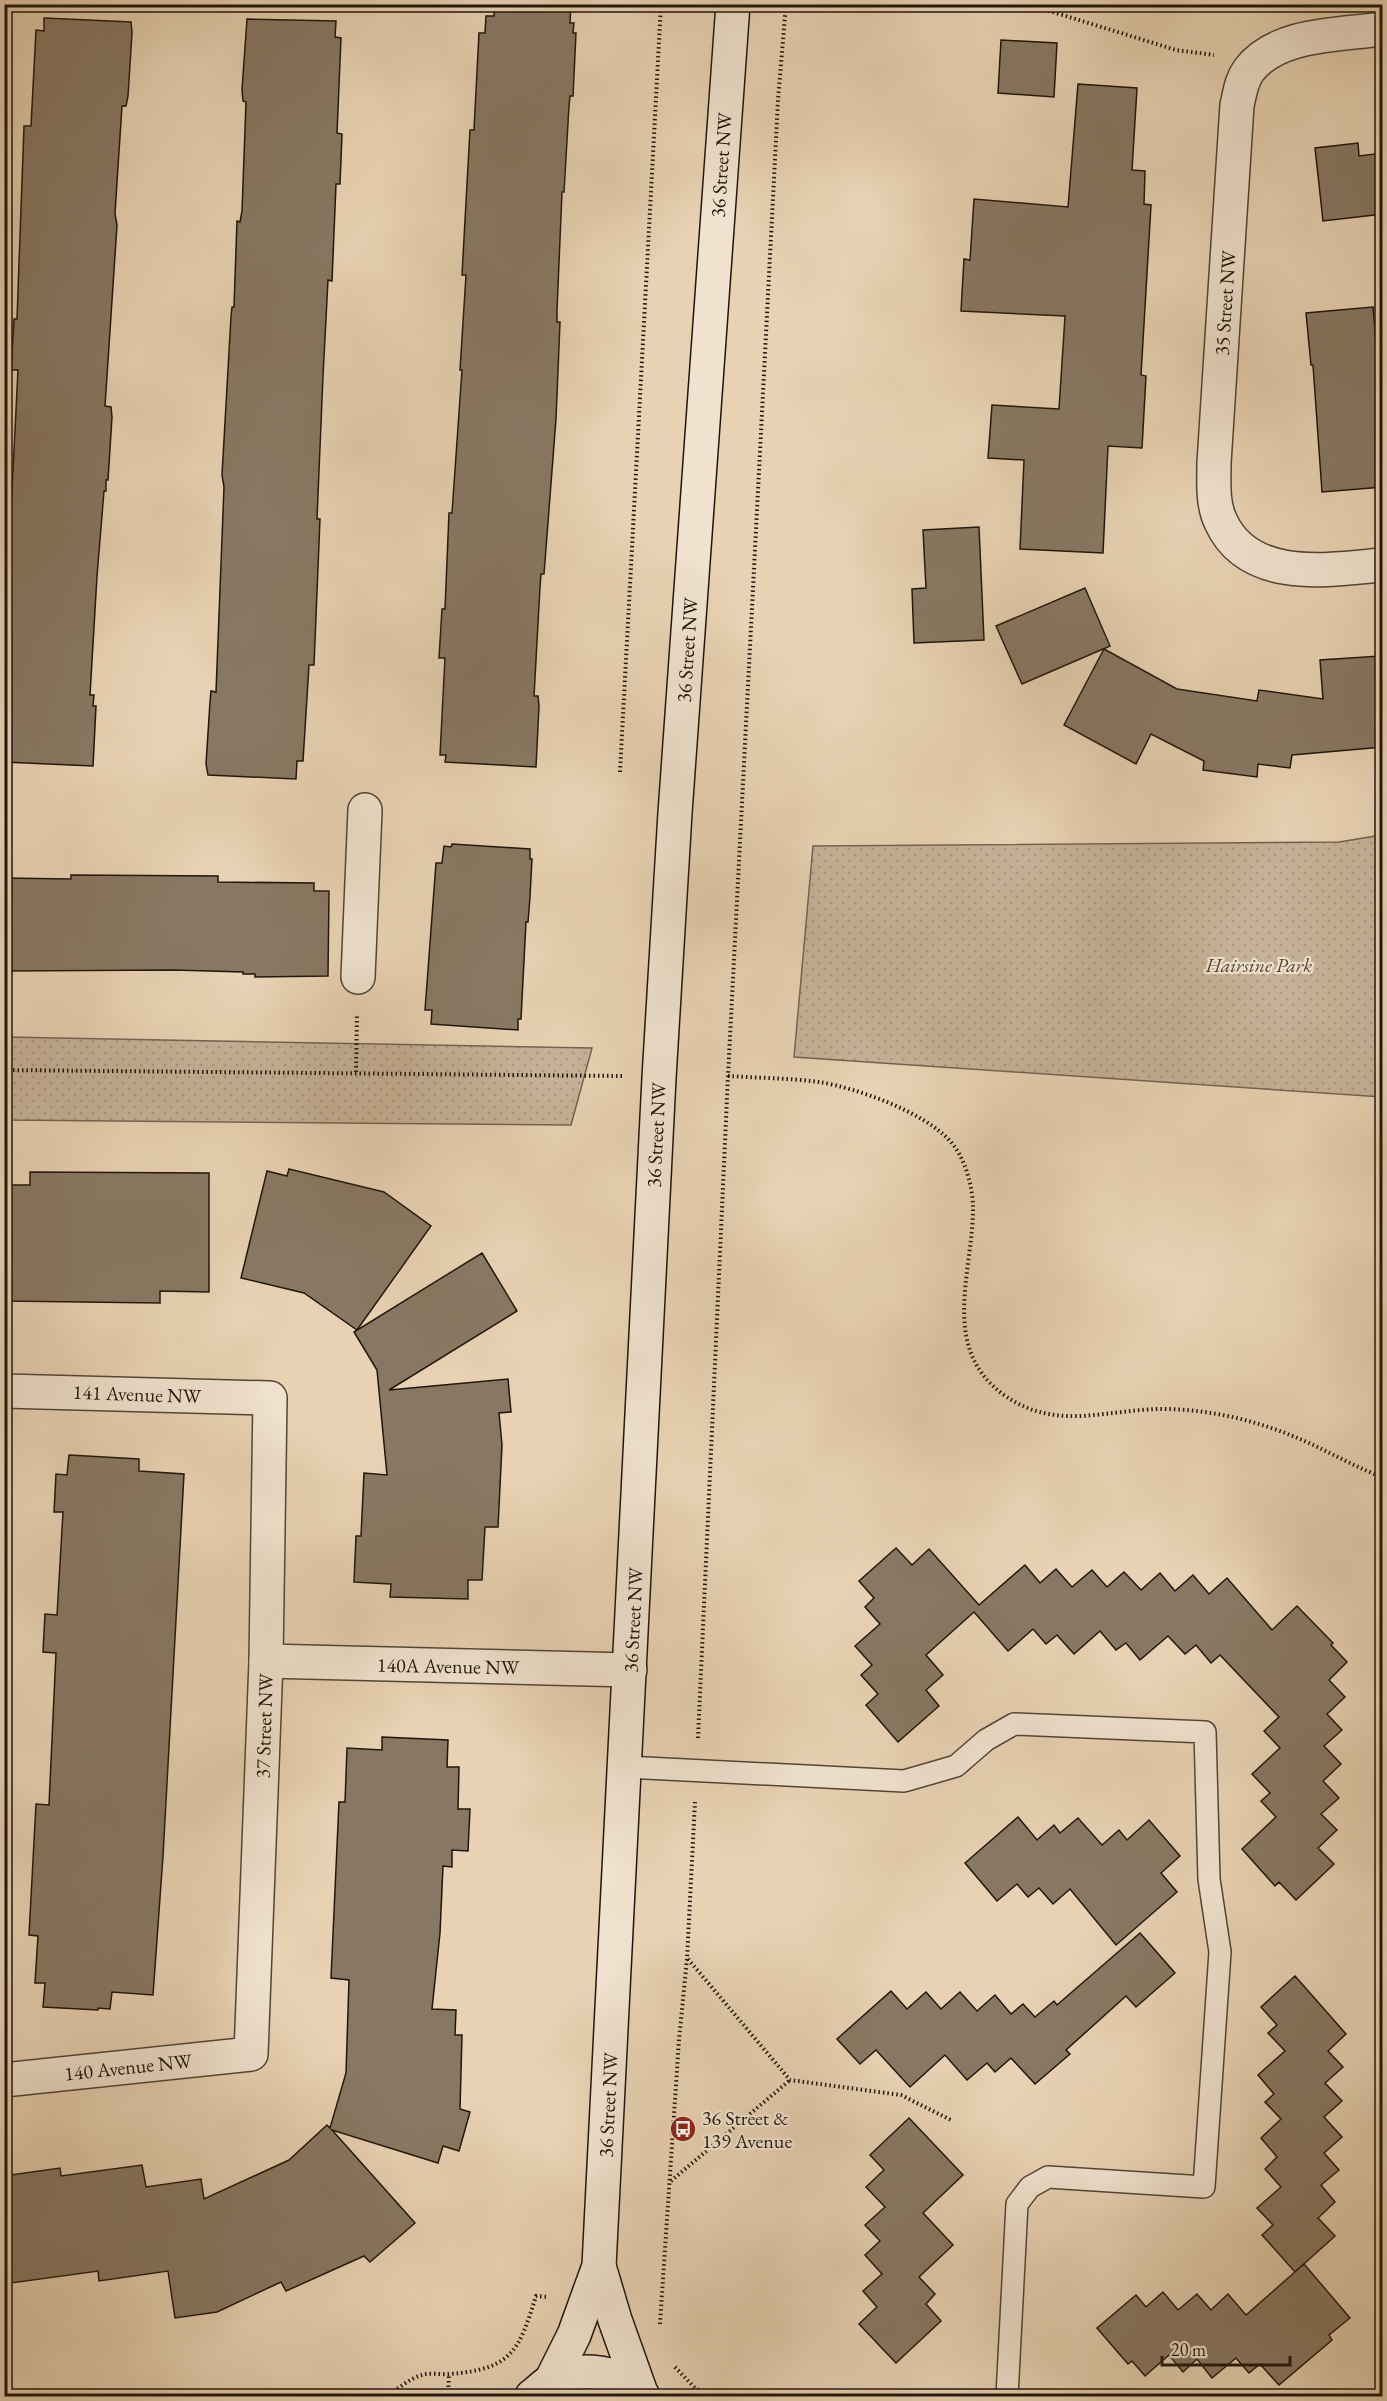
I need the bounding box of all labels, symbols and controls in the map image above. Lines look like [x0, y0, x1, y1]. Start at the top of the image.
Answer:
street label: 36 Street NW [704, 111, 738, 218]
street label: 35 Street NW [1208, 249, 1242, 356]
street label: 36 Street NW [670, 596, 704, 703]
park label: Hairsine Park [1205, 952, 1312, 978]
street label: 36 Street NW [640, 1081, 672, 1188]
street label: 141 Avenue NW [72, 1379, 202, 1409]
street label: 36 Street NW [617, 1566, 649, 1673]
street label: 140A Avenue NW [377, 1652, 520, 1680]
street label: 37 Street NW [249, 1672, 279, 1779]
street label: 140 Avenue NW [63, 2047, 194, 2087]
street label: 36 Street NW [592, 2051, 624, 2158]
place label: 36 Street & 139 Avenue [702, 2105, 792, 2154]
bus stop icon: 36 Street & 139 Avenue [668, 2114, 698, 2144]
scale bar [1162, 2329, 1290, 2367]
text: 20 m [1171, 2338, 1206, 2361]

